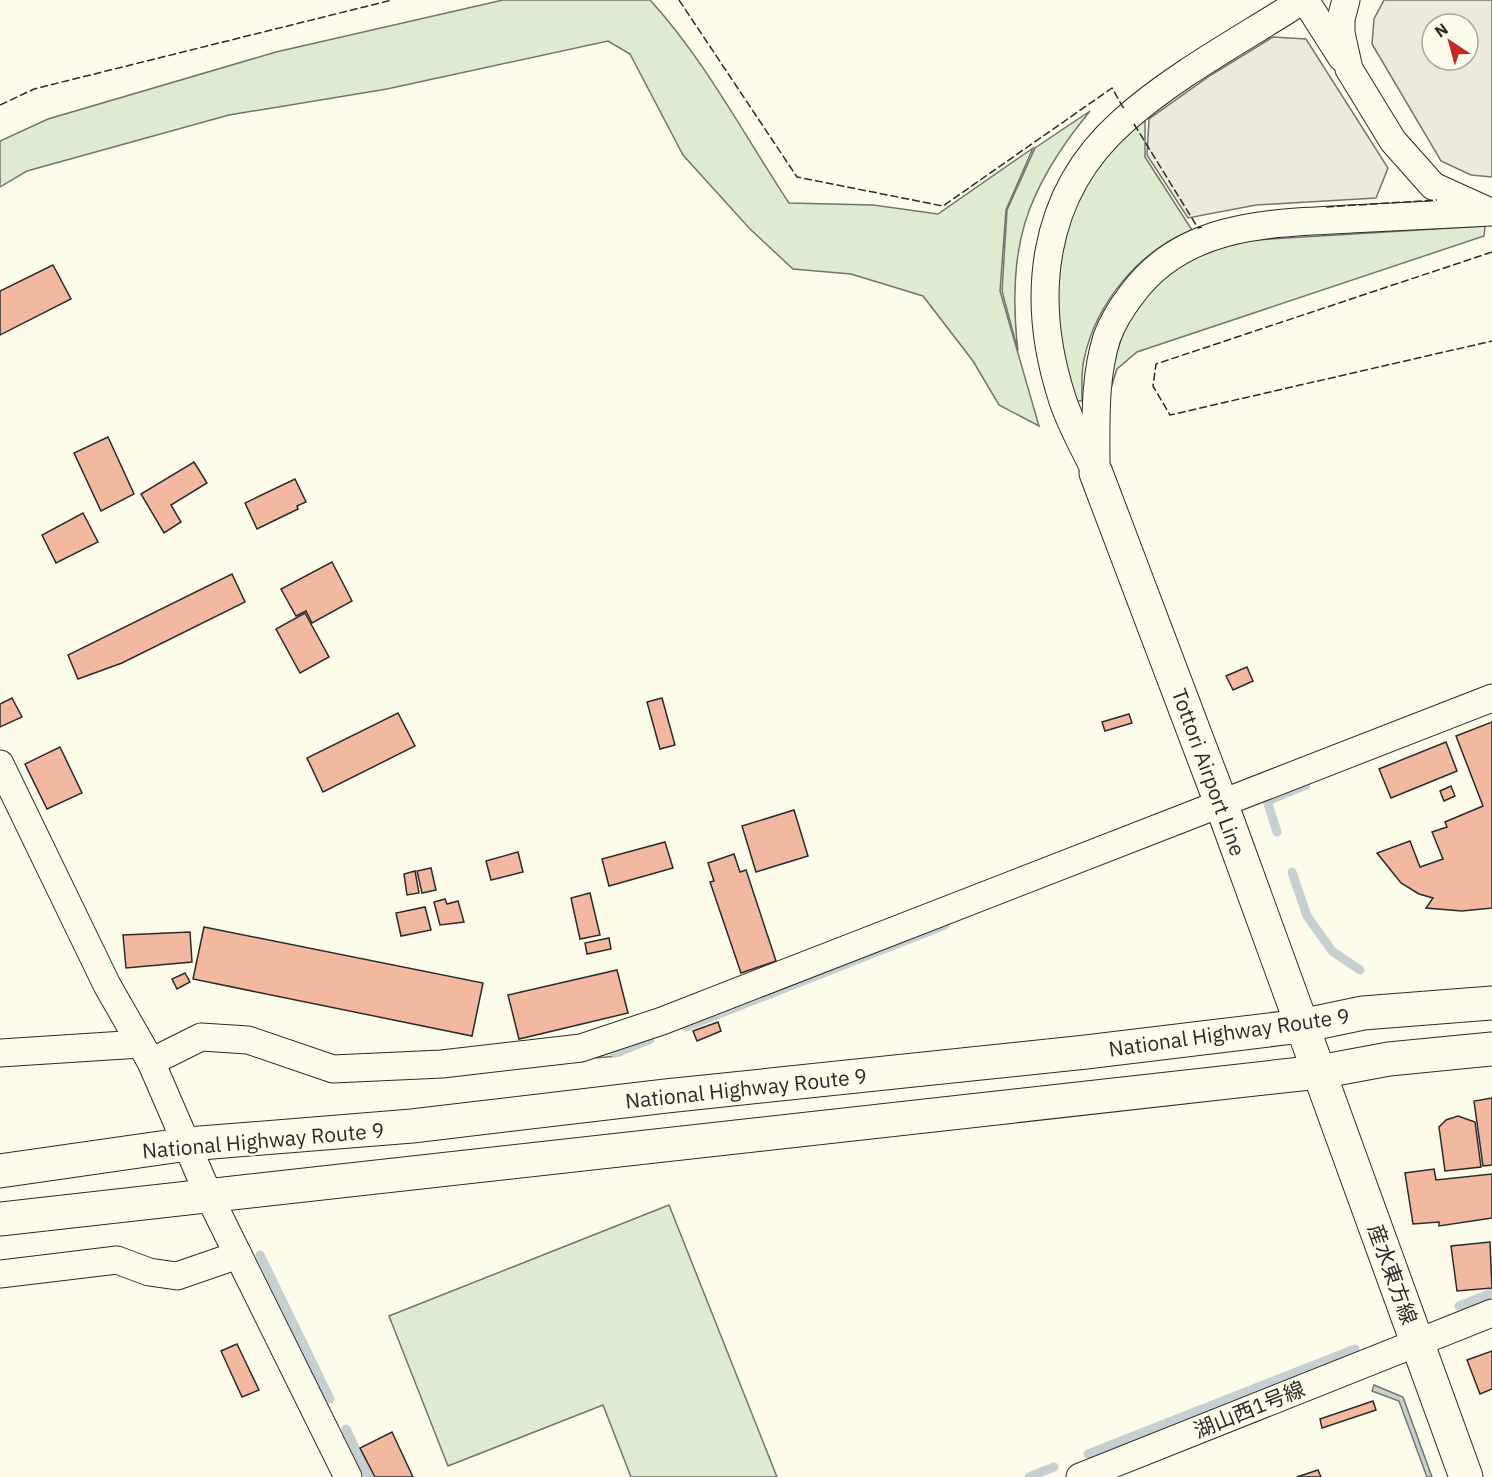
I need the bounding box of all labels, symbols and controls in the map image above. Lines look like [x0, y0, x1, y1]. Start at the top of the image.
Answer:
north arrow [1420, 12, 1480, 72]
text: N [1431, 18, 1452, 41]
street label: Tottori Airport Line [1166, 684, 1252, 860]
street label: National Highway Route 9 [1107, 1001, 1351, 1063]
street label: National Highway Route 9 [624, 1061, 868, 1115]
street label: National Highway Route 9 [141, 1115, 385, 1165]
street label: 産水東方線 [1362, 1220, 1424, 1328]
street label: 湖山西1号線 [1189, 1374, 1309, 1444]

